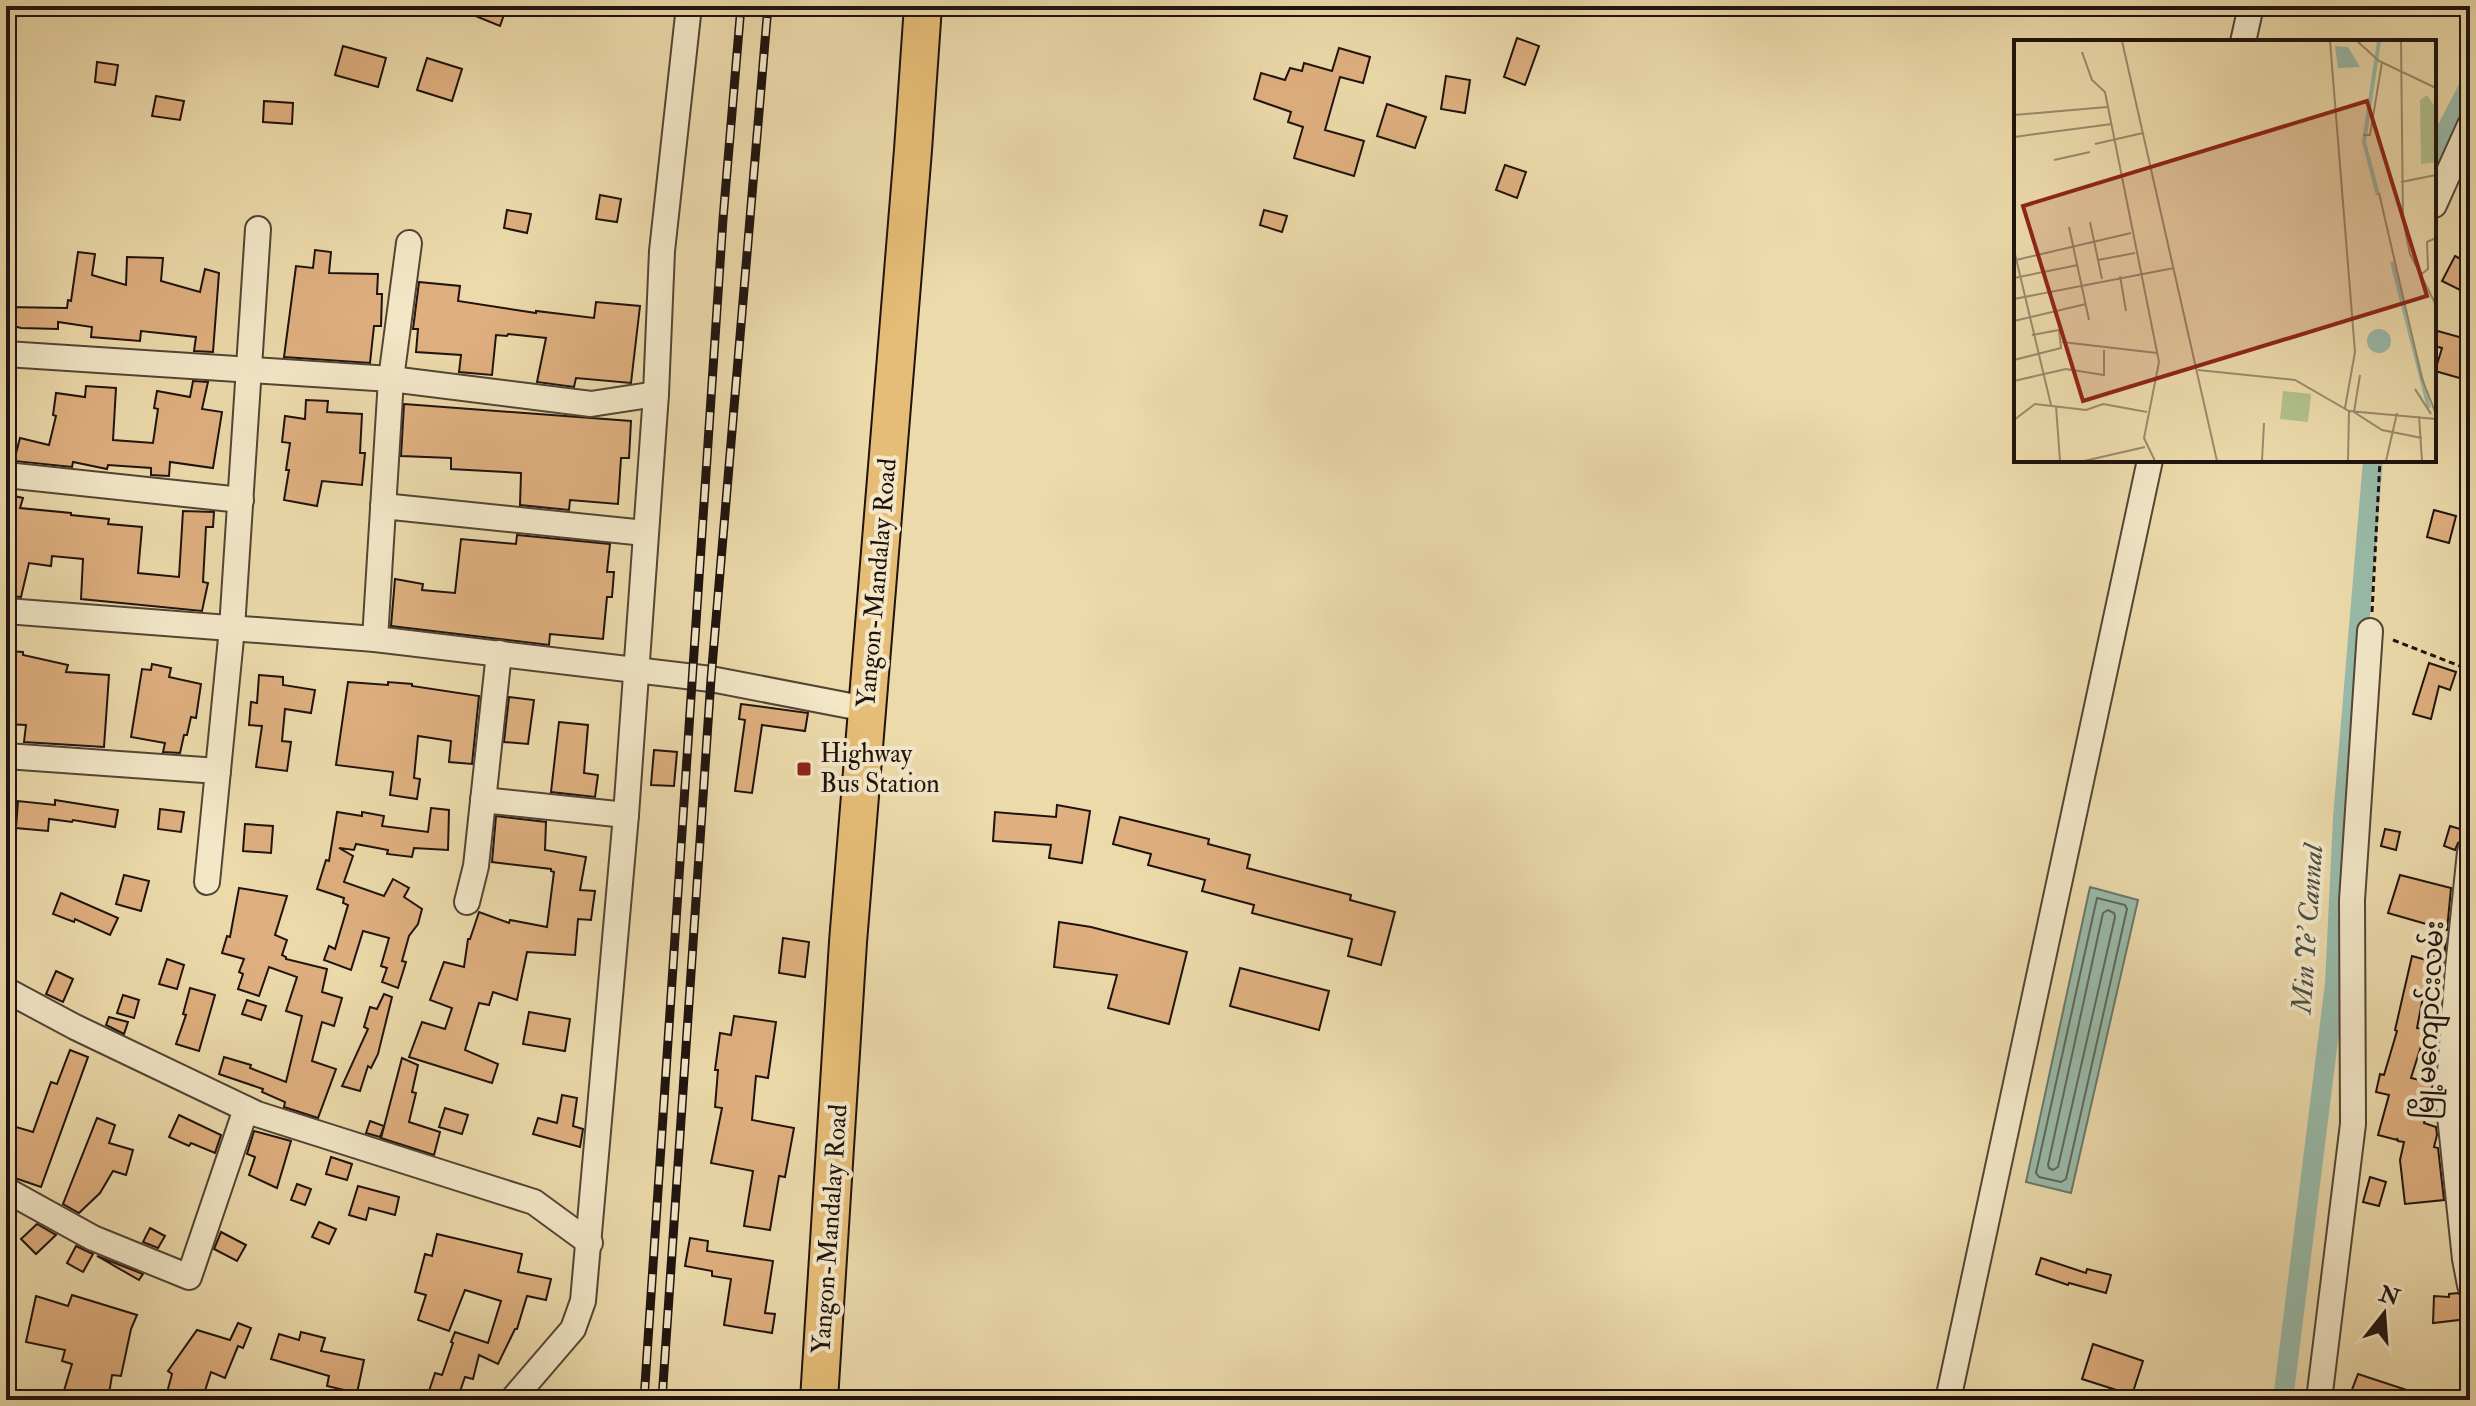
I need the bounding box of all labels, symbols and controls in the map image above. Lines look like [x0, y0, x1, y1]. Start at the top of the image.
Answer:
inset map [2014, 40, 2436, 462]
street label: Yangon-Mandalay Road [850, 457, 904, 709]
place label: Highway Bus Station [820, 738, 940, 800]
marker: Highway Bus Station [795, 760, 813, 778]
water label: Min Ye' Cannal [2284, 841, 2332, 1017]
street label: မြို့မကျောင်းလမ်း [2407, 920, 2455, 1120]
street label: Yangon-Mandalay Road [805, 1103, 855, 1355]
north arrow [2344, 1274, 2424, 1354]
text: N [2375, 1279, 2403, 1312]

